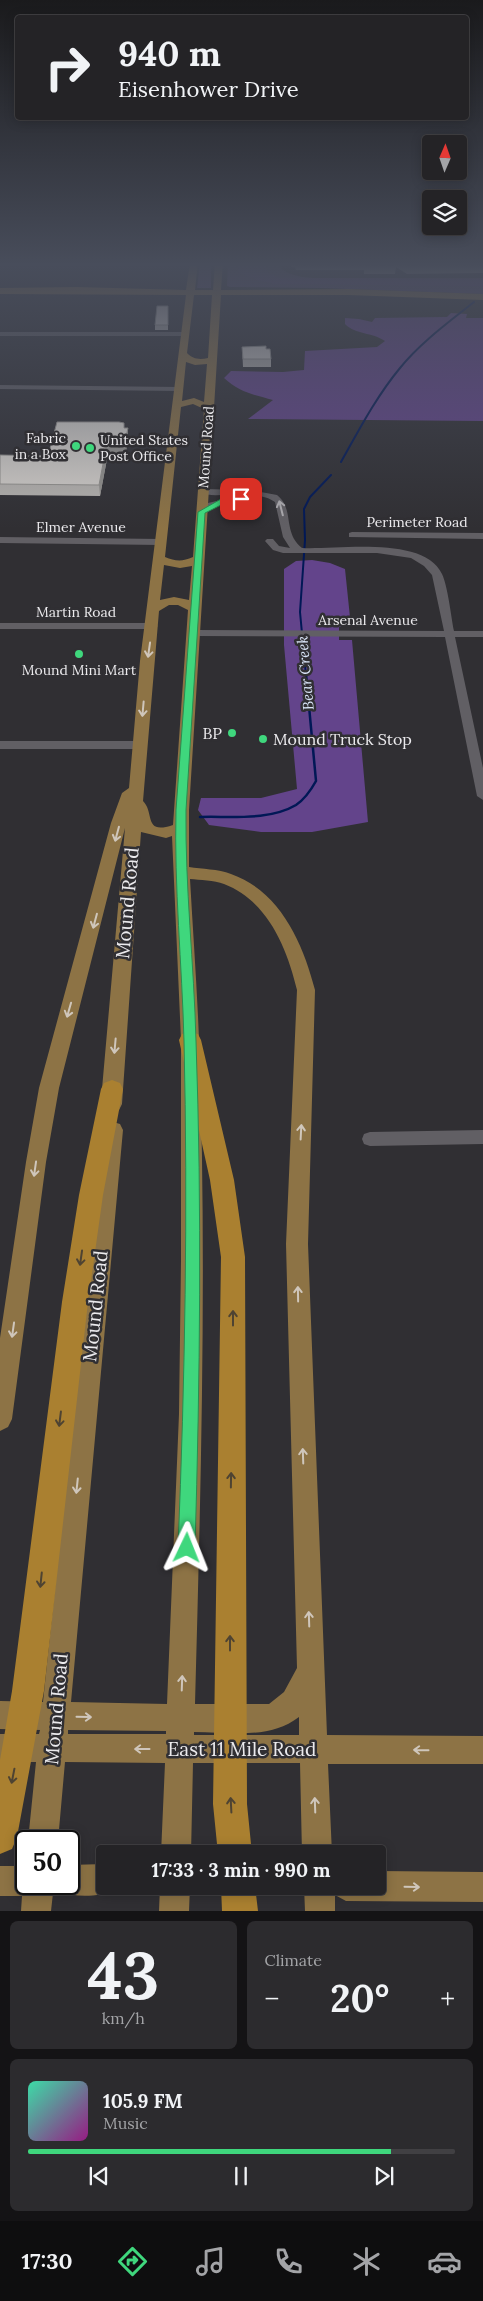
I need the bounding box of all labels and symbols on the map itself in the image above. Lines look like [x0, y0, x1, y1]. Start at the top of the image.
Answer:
north arrow [422, 135, 468, 180]
street label: Mound Road [194, 405, 218, 489]
place label: Fabric in a Box [15, 429, 67, 463]
place label: United States Post Office [100, 431, 188, 465]
marker: Fabric in a Box [70, 440, 82, 452]
marker: United States Post Office [84, 442, 96, 454]
pin [220, 478, 262, 520]
one-way arrow [276, 501, 285, 517]
street label: Perimeter Road [366, 513, 468, 531]
street label: Elmer Avenue [36, 518, 126, 536]
street label: Martin Road [36, 603, 116, 621]
street label: Arsenal Avenue [317, 611, 418, 629]
water label: Bear Creek [292, 635, 318, 711]
one-way arrow [144, 641, 154, 657]
marker: Mound Mini Mart [73, 648, 85, 660]
place label: Mound Mini Mart [22, 661, 137, 679]
one-way arrow [138, 701, 148, 717]
place label: BP [202, 723, 222, 743]
marker: BP [226, 727, 238, 739]
place label: Mound Truck Stop [273, 729, 412, 749]
marker: Mound Truck Stop [257, 733, 269, 745]
one-way arrow [111, 825, 121, 841]
street label: Mound Road [110, 846, 144, 960]
one-way arrow [89, 913, 99, 929]
one-way arrow [63, 1002, 73, 1018]
one-way arrow [111, 1038, 120, 1054]
one-way arrow [297, 1124, 306, 1140]
one-way arrow [30, 1161, 40, 1177]
street label: Mound Road [77, 1249, 113, 1363]
one-way arrow [76, 1250, 86, 1266]
one-way arrow [293, 1286, 303, 1302]
one-way arrow [228, 1310, 238, 1326]
one-way arrow [8, 1322, 18, 1338]
one-way arrow [55, 1411, 65, 1427]
one-way arrow [298, 1449, 308, 1465]
one-way arrow [226, 1472, 235, 1488]
one-way arrow [72, 1478, 82, 1494]
position arrow [160, 1521, 212, 1573]
one-way arrow [36, 1572, 46, 1588]
one-way arrow [304, 1611, 314, 1628]
one-way arrow [225, 1635, 235, 1651]
street label: Mound Road [39, 1652, 73, 1766]
one-way arrow [177, 1675, 187, 1691]
one-way arrow [75, 1712, 91, 1722]
street label: East 11 Mile Road [168, 1737, 316, 1761]
one-way arrow [134, 1744, 150, 1754]
one-way arrow [414, 1745, 430, 1755]
one-way arrow [8, 1767, 18, 1783]
one-way arrow [226, 1797, 235, 1813]
one-way arrow [311, 1797, 320, 1813]
speed limit sign: 50 [15, 1830, 80, 1895]
one-way arrow [404, 1882, 420, 1892]

